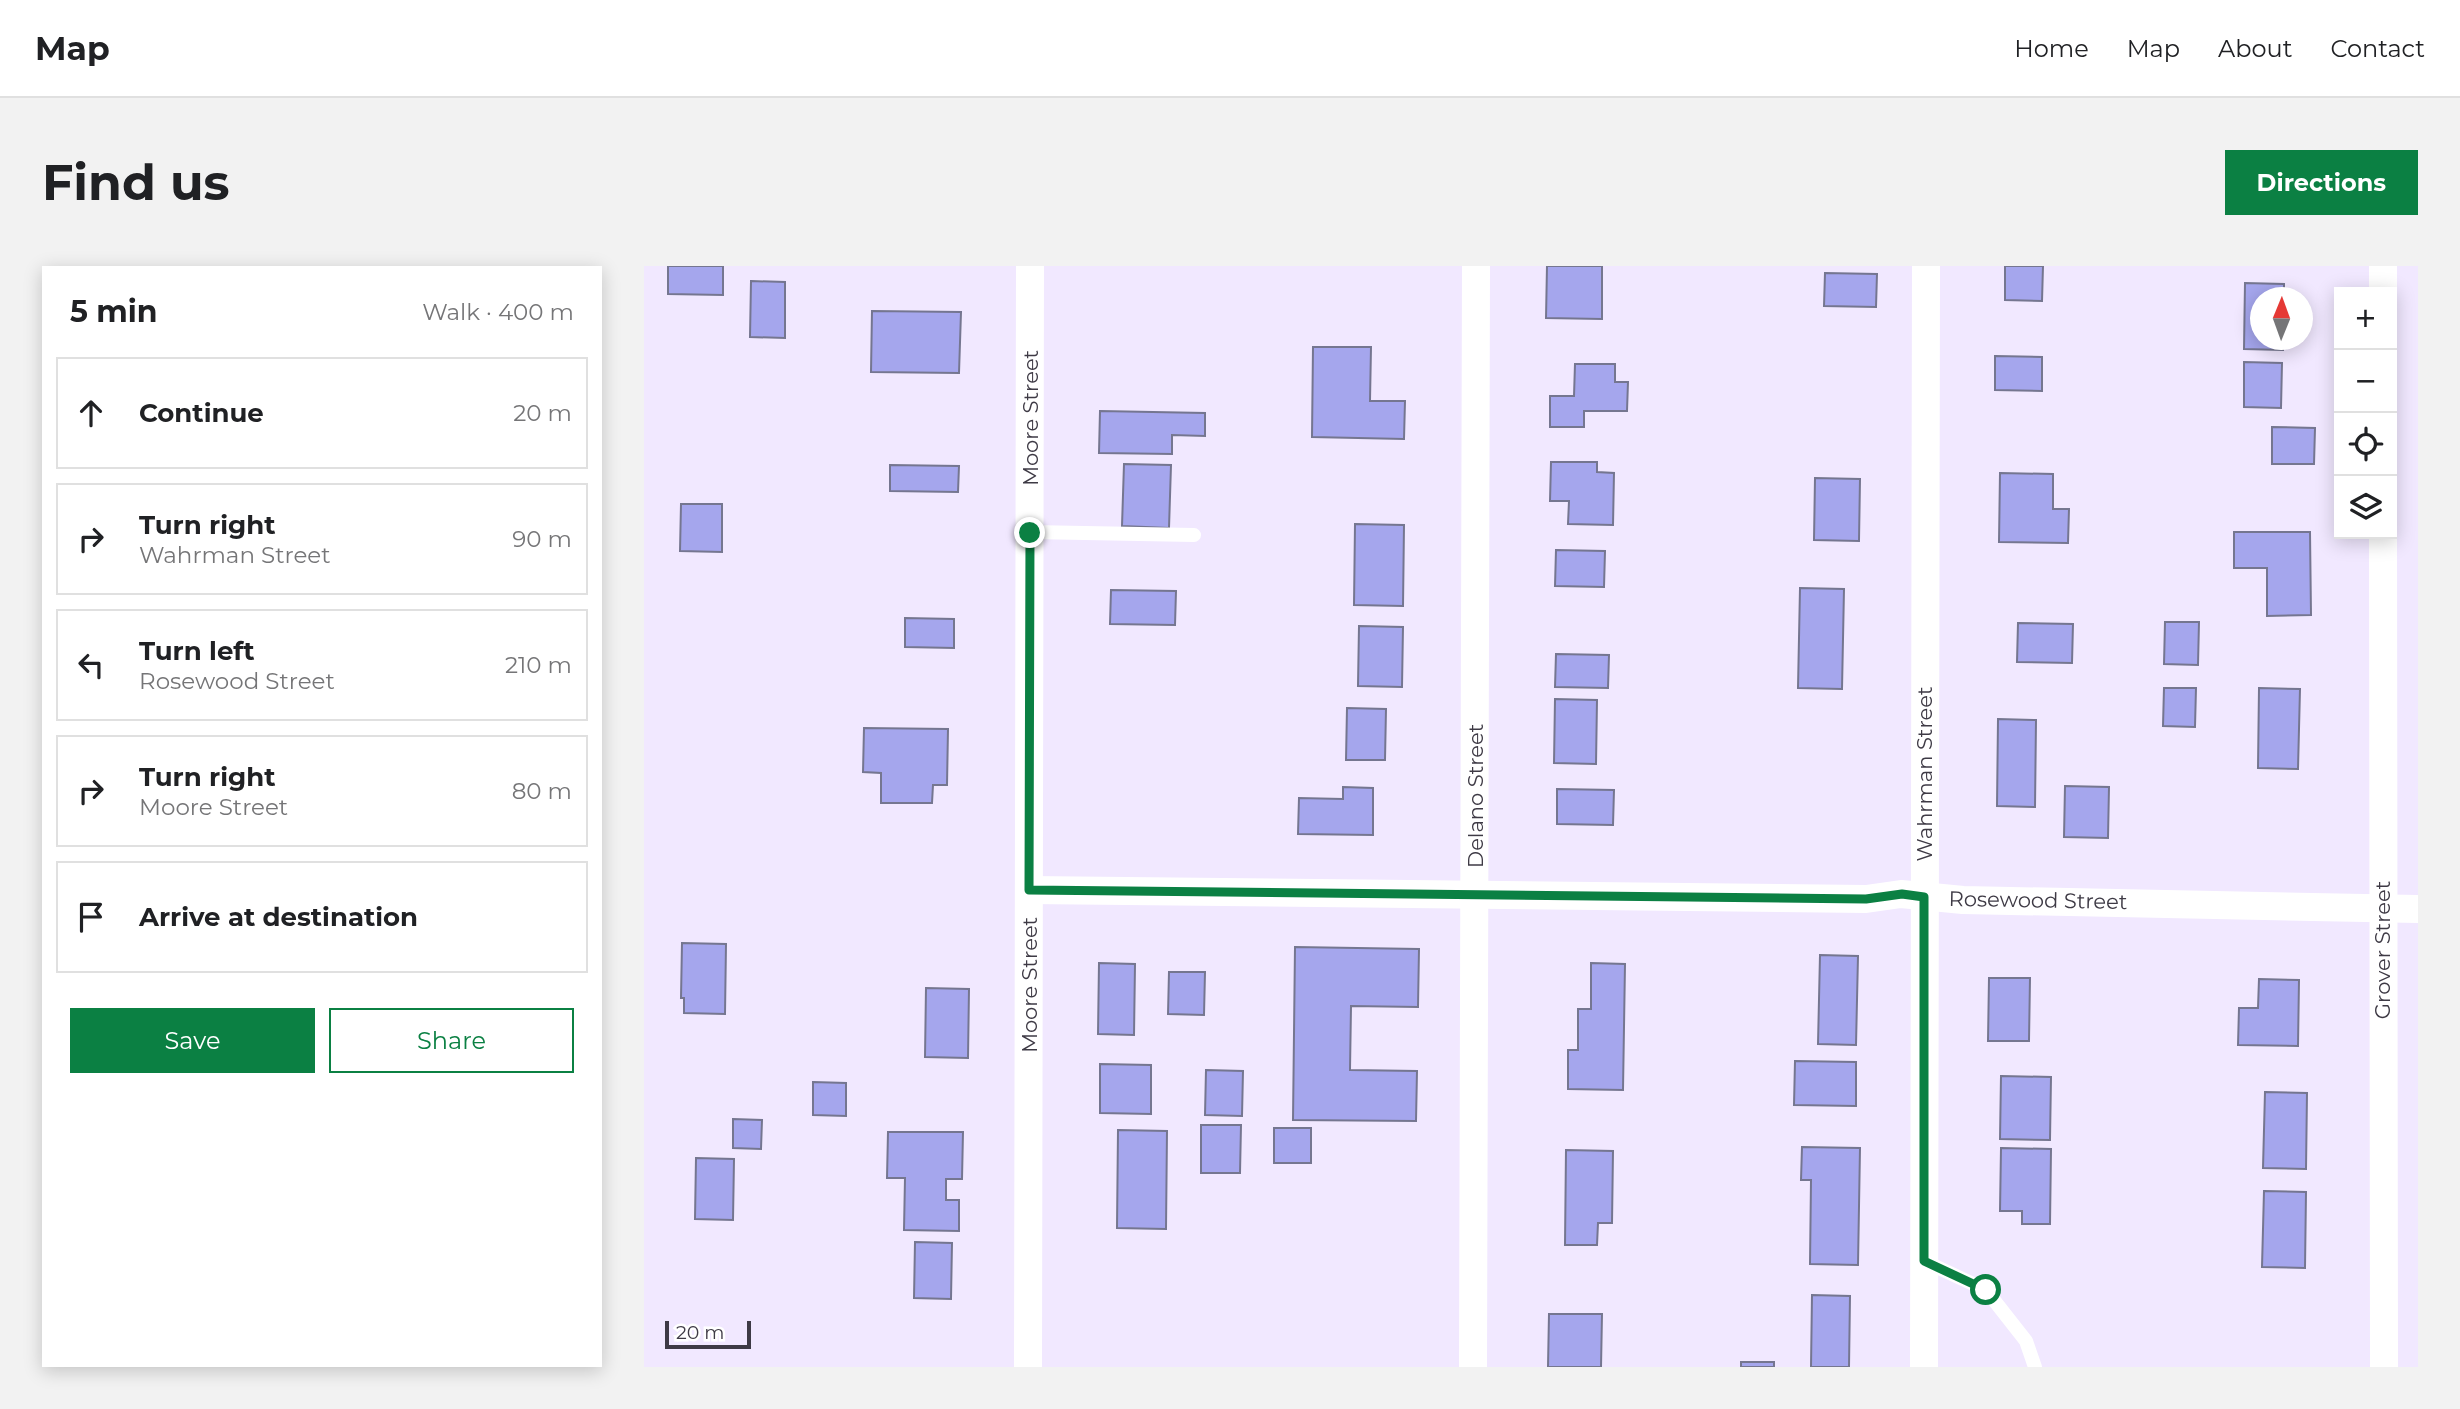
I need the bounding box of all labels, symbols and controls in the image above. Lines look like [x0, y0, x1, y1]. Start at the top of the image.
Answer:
text: Map [35, 28, 110, 68]
text: Home [2014, 34, 2089, 63]
text: Map [2127, 34, 2180, 63]
text: About [2218, 34, 2292, 63]
text: Contact [2330, 34, 2425, 63]
button: Directions [2225, 150, 2418, 215]
text: Find us [42, 153, 230, 212]
north arrow [2250, 287, 2313, 350]
map controls [2334, 287, 2397, 539]
button: + [2334, 287, 2397, 350]
text: 5 min [70, 293, 158, 330]
text: Walk · 400 m [422, 298, 574, 326]
street label: Moore Street [1018, 350, 1043, 486]
button: − [2334, 350, 2397, 413]
icon: ahead [72, 394, 110, 432]
text: Continue [139, 397, 264, 429]
text: 20 m [513, 399, 572, 427]
button: locate [2334, 413, 2397, 476]
button: layers [2334, 476, 2397, 539]
text: Turn right [139, 509, 275, 541]
route end [1014, 517, 1045, 548]
icon: right [72, 520, 110, 558]
text: 90 m [512, 525, 572, 553]
text: Wahrman Street [139, 541, 331, 569]
text: Turn left [139, 635, 255, 667]
icon: left [72, 646, 110, 684]
text: 210 m [505, 651, 572, 679]
text: Rosewood Street [139, 667, 335, 695]
street label: Wahrman Street [1912, 687, 1937, 861]
street label: Delano Street [1463, 724, 1488, 868]
text: Turn right [139, 761, 275, 793]
icon: right [72, 772, 110, 810]
text: 80 m [512, 777, 572, 805]
text: Moore Street [139, 793, 288, 821]
street label: Grover Street [2370, 881, 2395, 1019]
street label: Rosewood Street [1948, 886, 2128, 914]
icon: arrive [72, 898, 110, 936]
text: Arrive at destination [139, 901, 418, 933]
street label: Moore Street [1017, 917, 1042, 1053]
button: Save [70, 1008, 315, 1073]
button: Share [329, 1008, 574, 1073]
route start [1970, 1274, 2001, 1305]
scale bar [665, 1318, 751, 1350]
text: 20 m [676, 1321, 724, 1344]

